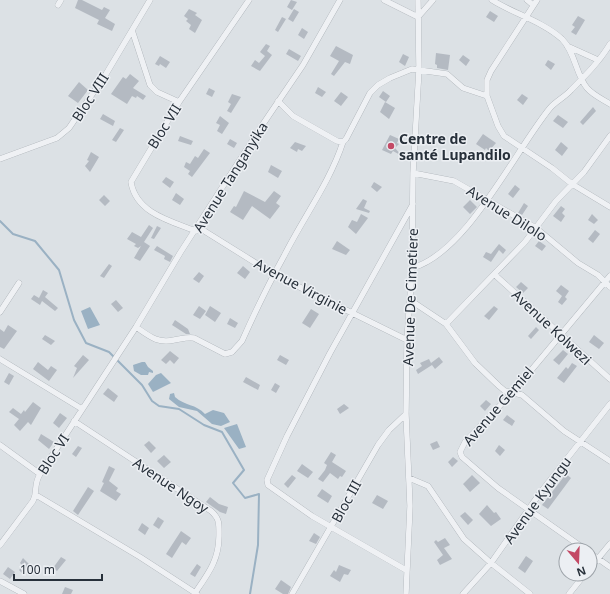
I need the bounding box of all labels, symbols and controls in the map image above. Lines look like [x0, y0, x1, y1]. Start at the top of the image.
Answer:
street label: Bloc VIII [67, 69, 113, 125]
street label: Bloc VII [143, 100, 185, 152]
street label: Avenue Tanganyika [188, 118, 272, 236]
place label: Centre de santé Lupandilo [399, 129, 511, 164]
marker: Centre de santé Lupandilo [386, 141, 396, 151]
street label: Avenue Dilolo [463, 181, 551, 245]
street label: Avenue De Cimetiere [398, 228, 422, 366]
street label: Avenue Virginie [251, 253, 351, 319]
street label: Avenue Kolwezi [508, 285, 596, 369]
street label: Avenue Gemiel [458, 362, 538, 450]
street label: Bloc VI [33, 430, 73, 478]
street label: Avenue Ngoy [129, 453, 213, 518]
street label: Avenue Kyungu [499, 453, 575, 547]
street label: Bloc III [327, 476, 366, 526]
north arrow [558, 542, 598, 582]
scale bar [14, 556, 102, 582]
text: 100 m [20, 561, 55, 578]
text: N [575, 563, 588, 580]

